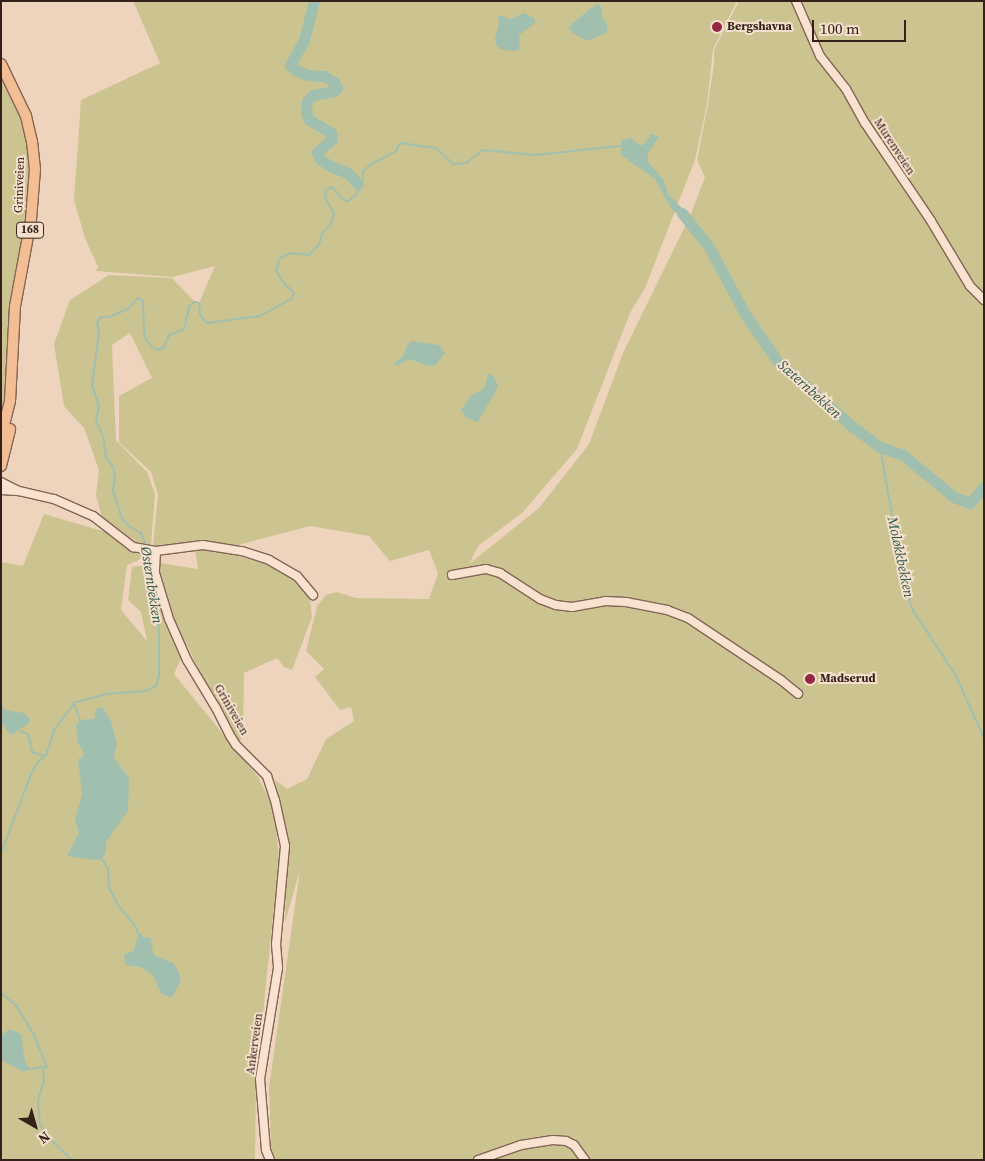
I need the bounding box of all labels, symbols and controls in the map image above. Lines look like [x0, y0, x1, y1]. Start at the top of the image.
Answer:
scale bar [815, 10, 909, 42]
text: 100 m [820, 18, 860, 39]
place label: Bergshavna [727, 20, 792, 34]
marker: Bergshavna [711, 21, 723, 33]
street label: Murenveien [870, 116, 918, 178]
street label: Griniveien [12, 157, 28, 213]
road number: 168 [15, 222, 45, 238]
water label: Sæternbekken [775, 356, 845, 422]
water label: Moløkkbekken [884, 515, 918, 599]
water label: Østernbekken [138, 545, 166, 625]
place label: Madserud [820, 672, 876, 686]
marker: Madserud [804, 673, 816, 685]
street label: Griniveien [211, 682, 251, 738]
street label: Ankerveien [244, 1012, 266, 1076]
north arrow [10, 1101, 60, 1151]
text: N [34, 1127, 54, 1149]

